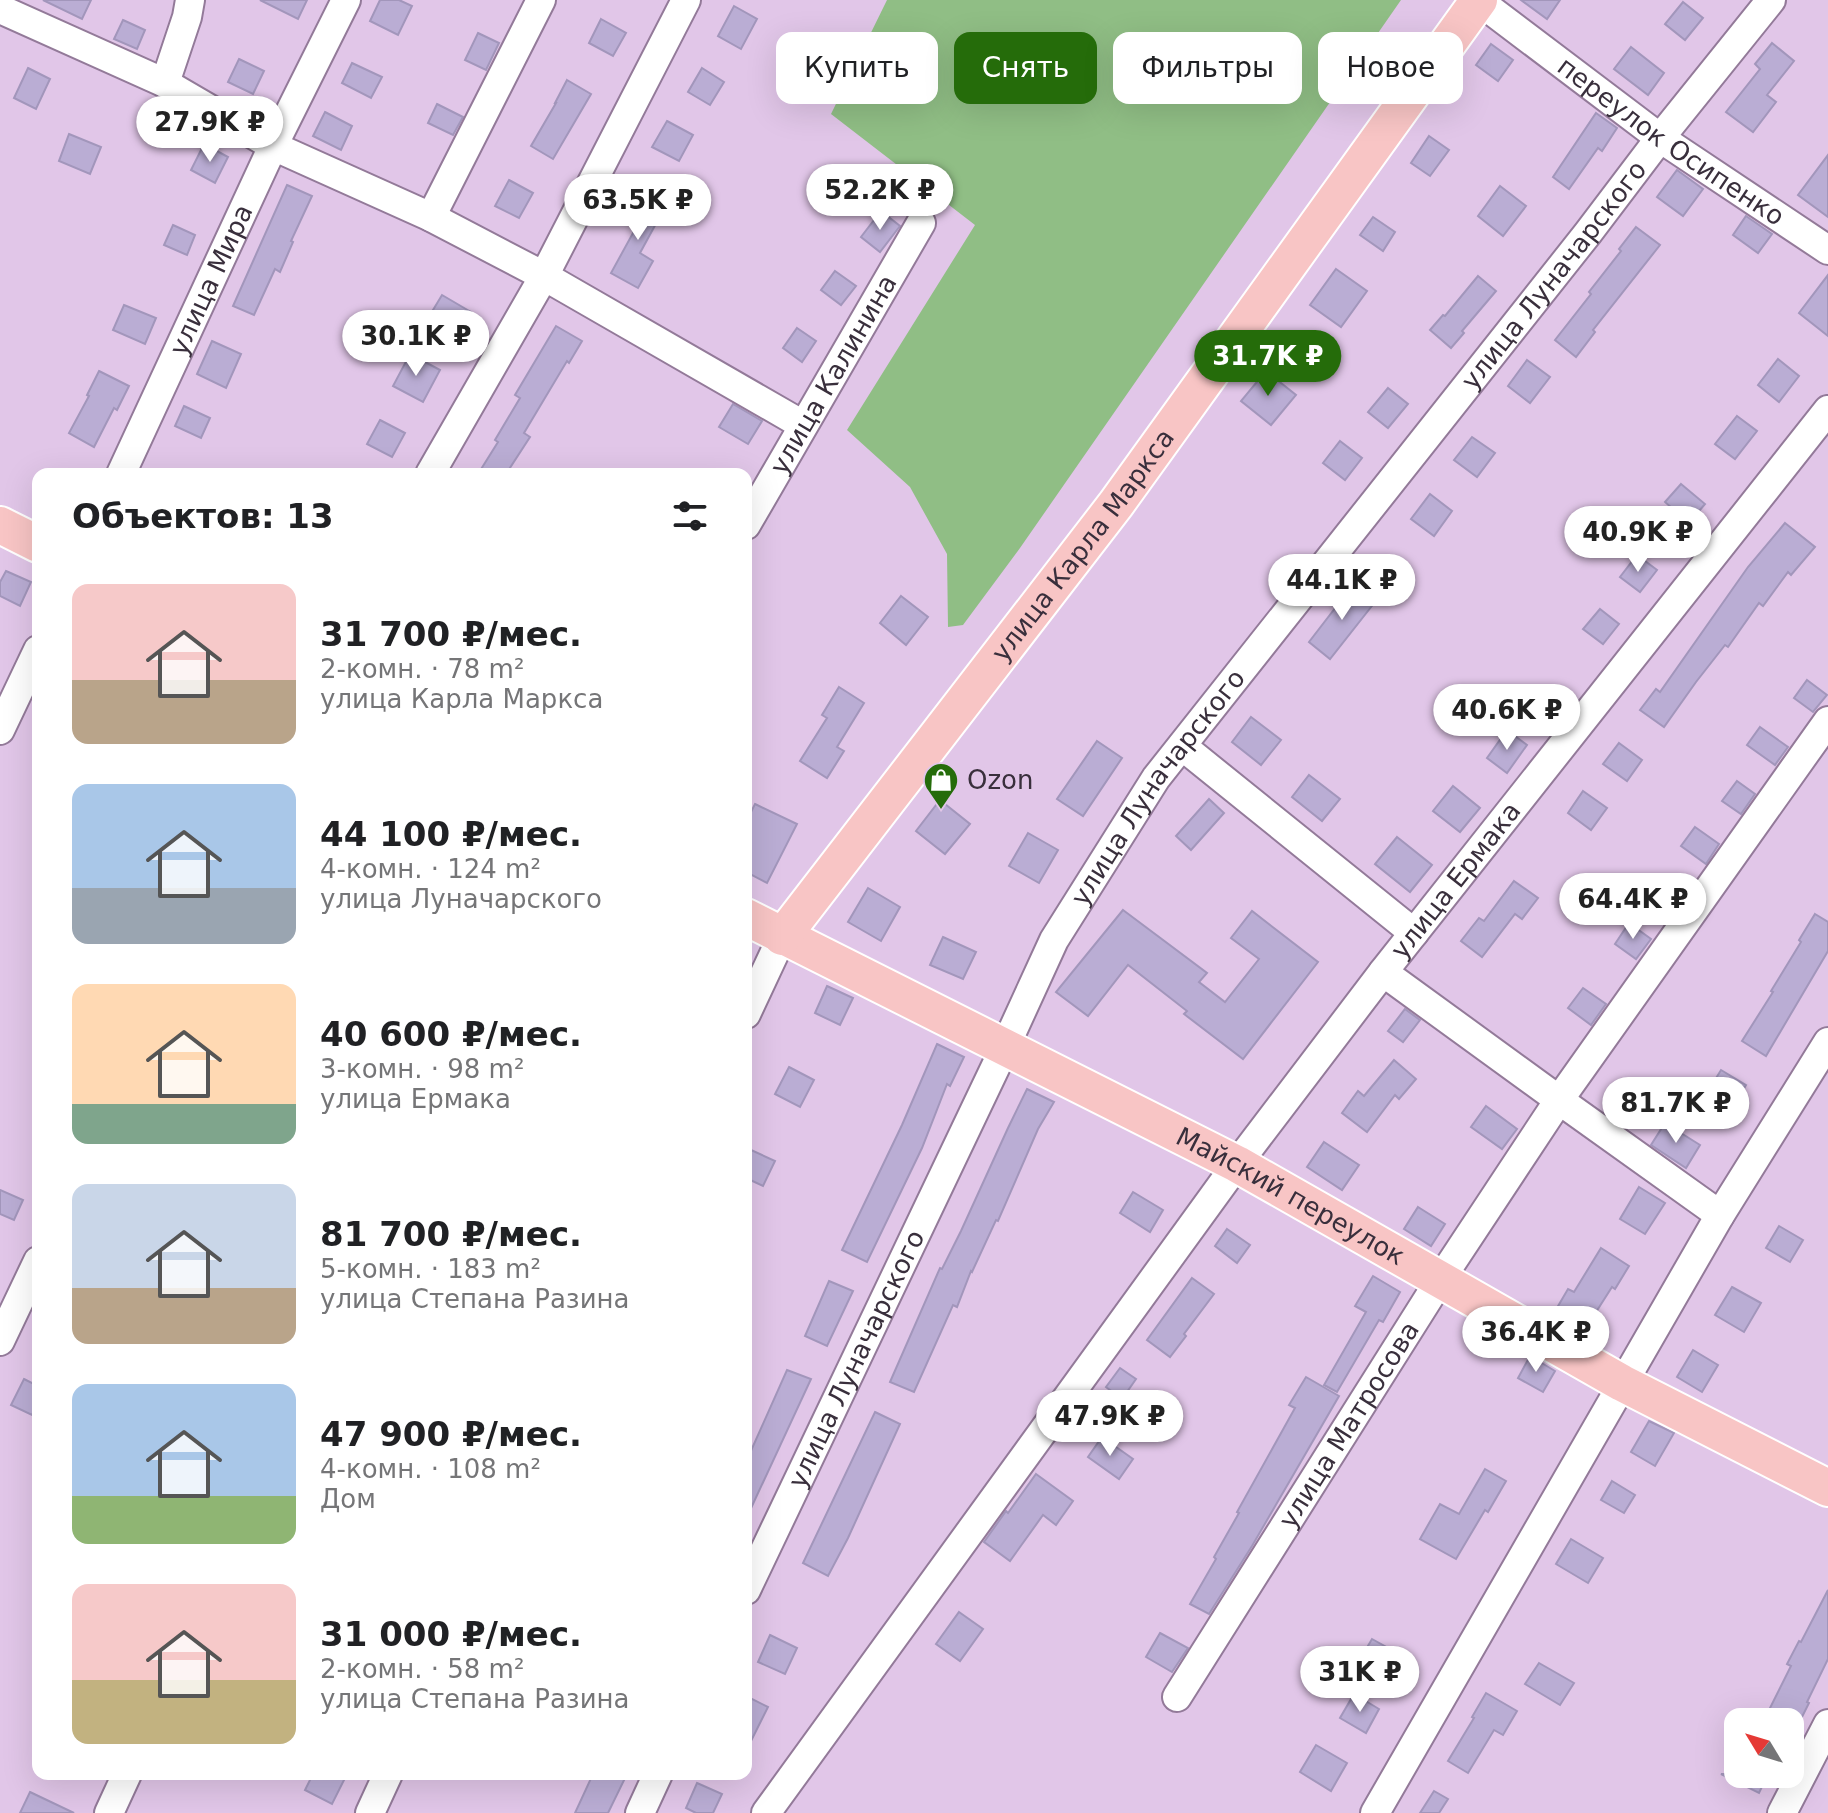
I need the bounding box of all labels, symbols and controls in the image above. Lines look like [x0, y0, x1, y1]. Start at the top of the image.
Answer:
chip: Купить [776, 32, 938, 104]
chip: Снять [954, 32, 1097, 104]
chip: Фильтры [1113, 32, 1302, 104]
chip: Новое [1318, 32, 1463, 104]
street label: переулок Осипенко [1552, 51, 1790, 232]
pin: 27.9K ₽ [136, 96, 284, 164]
text: 27.9K ₽ [154, 107, 266, 137]
street label: улица Луначарского [1455, 155, 1652, 395]
pin: 52.2K ₽ [806, 164, 954, 232]
pin: 63.5K ₽ [564, 174, 712, 242]
text: 52.2K ₽ [824, 175, 936, 205]
text: 63.5K ₽ [582, 185, 694, 215]
street label: улица Мира [163, 200, 259, 360]
street label: улица Калинина [764, 269, 903, 480]
pin: 30.1K ₽ [342, 310, 490, 378]
text: 30.1K ₽ [360, 321, 472, 351]
pin: 31.7K ₽ [1194, 330, 1342, 398]
text: 31.7K ₽ [1212, 341, 1324, 371]
street label: улица Карла Маркса [985, 423, 1180, 667]
icon: filters [668, 494, 712, 538]
text: Объектов: 13 [72, 496, 334, 536]
pin: 40.9K ₽ [1564, 506, 1712, 574]
text: 40.9K ₽ [1582, 517, 1694, 547]
pin: 44.1K ₽ [1268, 554, 1416, 622]
text: 44.1K ₽ [1286, 565, 1398, 595]
text: 31 700 ₽/мес. [320, 614, 582, 654]
icon: home [136, 616, 232, 712]
text: 2-комн. · 78 m² [320, 654, 524, 684]
street label: улица Луначарского [1065, 663, 1251, 911]
text: улица Карла Маркса [320, 684, 603, 714]
pin: 40.6K ₽ [1433, 684, 1581, 752]
text: 40.6K ₽ [1451, 695, 1563, 725]
shop icon: Ozon [922, 761, 960, 811]
place label: Ozon [967, 765, 1034, 795]
street label: улица Ермака [1385, 796, 1527, 965]
text: 44 100 ₽/мес. [320, 814, 582, 854]
icon: home [136, 816, 232, 912]
text: 4-комн. · 124 m² [320, 854, 541, 884]
pin: 64.4K ₽ [1559, 873, 1707, 941]
text: улица Луначарского [320, 884, 602, 914]
text: 64.4K ₽ [1577, 884, 1689, 914]
text: 40 600 ₽/мес. [320, 1014, 582, 1054]
icon: home [136, 1016, 232, 1112]
text: 3-комн. · 98 m² [320, 1054, 524, 1084]
pin: 81.7K ₽ [1602, 1077, 1750, 1145]
text: улица Ермака [320, 1084, 511, 1114]
text: 81.7K ₽ [1620, 1088, 1732, 1118]
street label: Майский переулок [1171, 1121, 1410, 1271]
text: 81 700 ₽/мес. [320, 1214, 582, 1254]
icon: home [136, 1216, 232, 1312]
street label: улица Луначарского [782, 1225, 930, 1493]
text: 5-комн. · 183 m² [320, 1254, 541, 1284]
text: улица Степана Разина [320, 1284, 630, 1314]
pin: 36.4K ₽ [1462, 1306, 1610, 1374]
street label: улица Матросова [1273, 1316, 1425, 1533]
text: 36.4K ₽ [1480, 1317, 1592, 1347]
pin: 47.9K ₽ [1036, 1390, 1184, 1458]
text: 47.9K ₽ [1054, 1401, 1166, 1431]
text: 47 900 ₽/мес. [320, 1414, 582, 1454]
icon: home [136, 1416, 232, 1512]
text: 4-комн. · 108 m² [320, 1454, 541, 1484]
text: Дом [320, 1484, 376, 1514]
text: 31 000 ₽/мес. [320, 1614, 582, 1654]
icon: home [136, 1616, 232, 1712]
pin: 31K ₽ [1304, 1646, 1416, 1714]
text: 2-комн. · 58 m² [320, 1654, 524, 1684]
text: 31K ₽ [1318, 1657, 1402, 1687]
text: улица Степана Разина [320, 1684, 630, 1714]
north arrow [1724, 1708, 1804, 1788]
map controls [1724, 1708, 1804, 1788]

